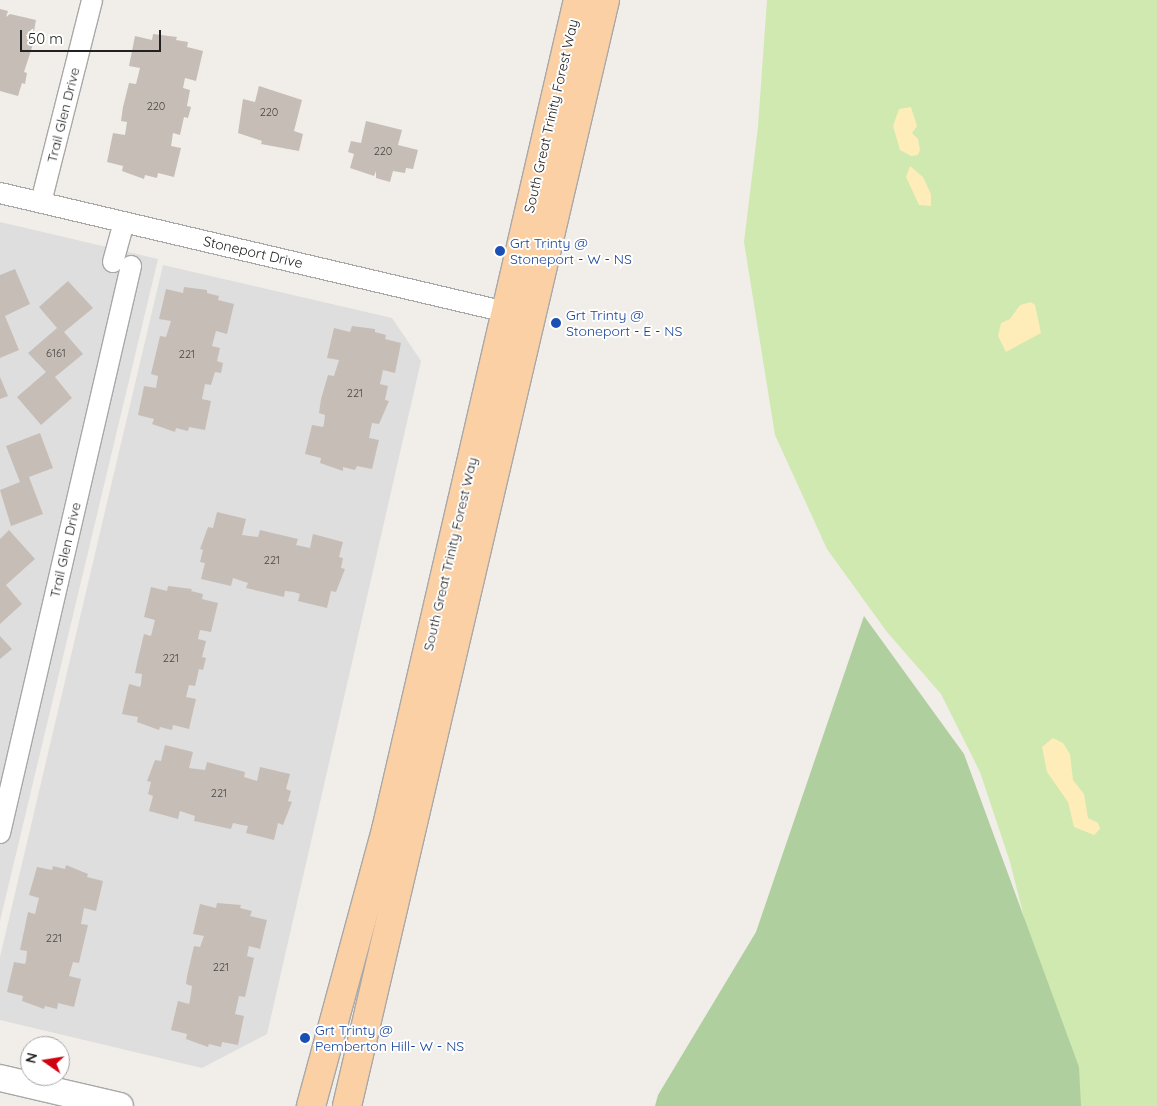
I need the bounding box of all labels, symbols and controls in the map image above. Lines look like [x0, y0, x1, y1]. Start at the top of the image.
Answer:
street label: South Great Trinity Forest Way [521, 17, 581, 215]
scale bar [22, 20, 164, 52]
text: 50 m [28, 29, 63, 48]
street label: Trail Glen Drive [43, 66, 83, 164]
house number: 220 [147, 99, 165, 113]
house number: 220 [260, 105, 278, 119]
house number: 220 [374, 144, 392, 158]
street label: Stoneport Drive [202, 232, 304, 272]
place label: Grt Trinty @ Stoneport - W - NS [510, 235, 632, 268]
marker: Grt Trinty @ Stoneport - W - NS [494, 245, 506, 257]
place label: Grt Trinty @ Stoneport - E - NS [566, 307, 682, 340]
marker: Grt Trinty @ Stoneport - E - NS [550, 317, 562, 329]
house number: 6161 [46, 346, 66, 360]
house number: 221 [179, 347, 195, 361]
house number: 221 [347, 386, 363, 400]
street label: South Great Trinity Forest Way [420, 455, 480, 653]
street label: Trail Glen Drive [46, 501, 84, 599]
house number: 221 [264, 553, 280, 567]
house number: 221 [163, 651, 179, 665]
house number: 221 [211, 786, 227, 800]
house number: 221 [46, 931, 62, 945]
house number: 221 [213, 960, 229, 974]
place label: Grt Trinty @ Pemberton Hill- W - NS [315, 1022, 464, 1054]
marker: Grt Trinty @ Pemberton Hill- W - NS [299, 1032, 311, 1044]
north arrow [20, 1036, 70, 1086]
text: N [21, 1051, 41, 1065]

